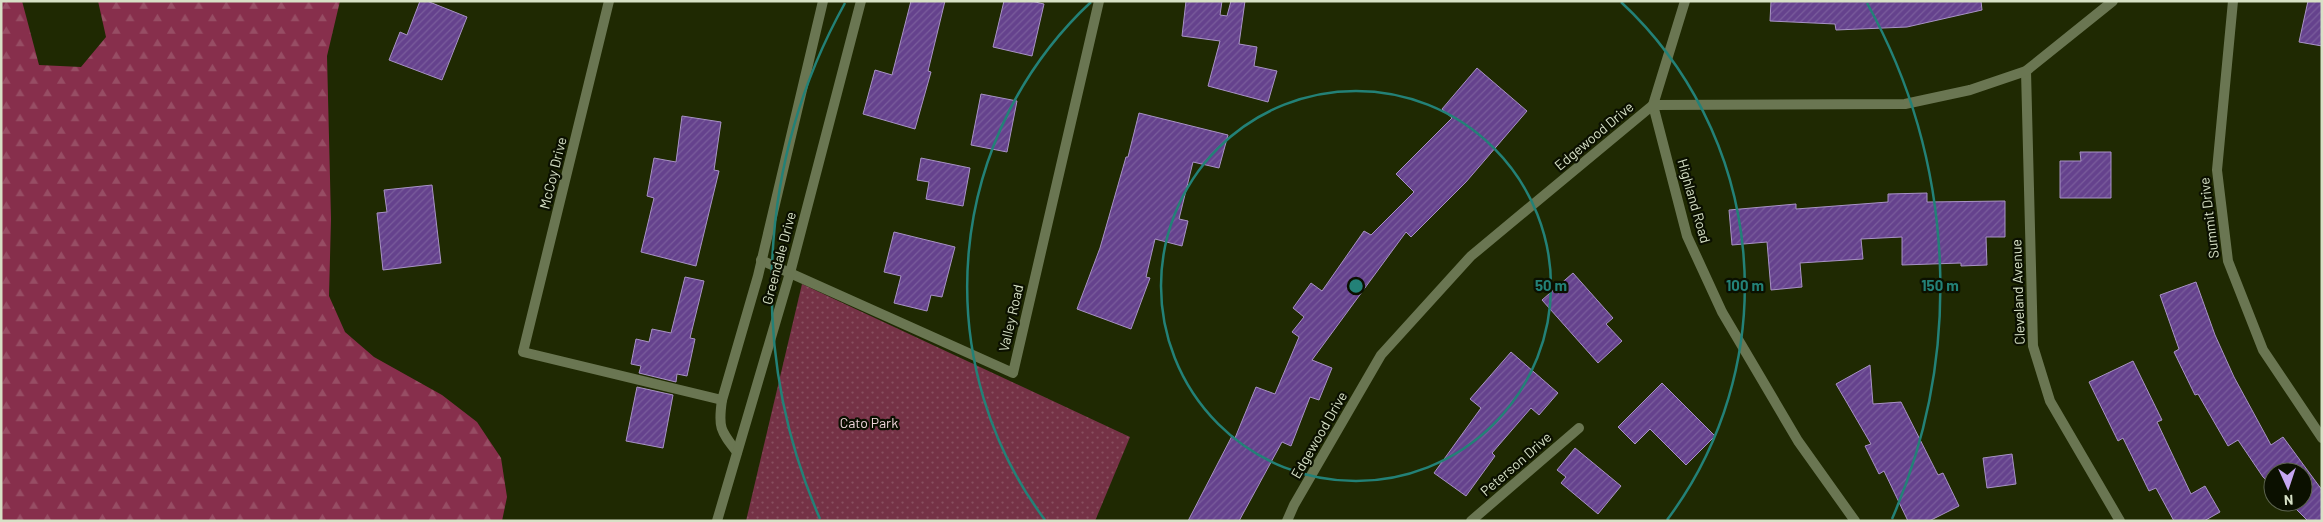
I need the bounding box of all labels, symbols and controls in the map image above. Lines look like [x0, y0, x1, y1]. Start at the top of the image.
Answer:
street label: Edgewood Drive [1551, 98, 1637, 174]
street label: McCoy Drive [535, 135, 570, 211]
street label: Highland Road [1674, 157, 1715, 245]
street label: Summit Drive [2195, 177, 2222, 260]
street label: Greendale Drive [758, 210, 799, 306]
street label: Cleveland Avenue [2007, 239, 2028, 345]
text: 50 m [1535, 276, 1567, 294]
text: 100 m [1726, 276, 1764, 294]
text: 150 m [1921, 276, 1959, 294]
centre of rings [1347, 277, 1365, 295]
street label: Valley Road [995, 283, 1027, 353]
street label: Edgewood Drive [1287, 388, 1350, 481]
park label: Cato Park [840, 414, 898, 431]
street label: Peterson Drive [1477, 428, 1555, 499]
north arrow [2263, 462, 2313, 512]
text: N [2284, 492, 2294, 509]

